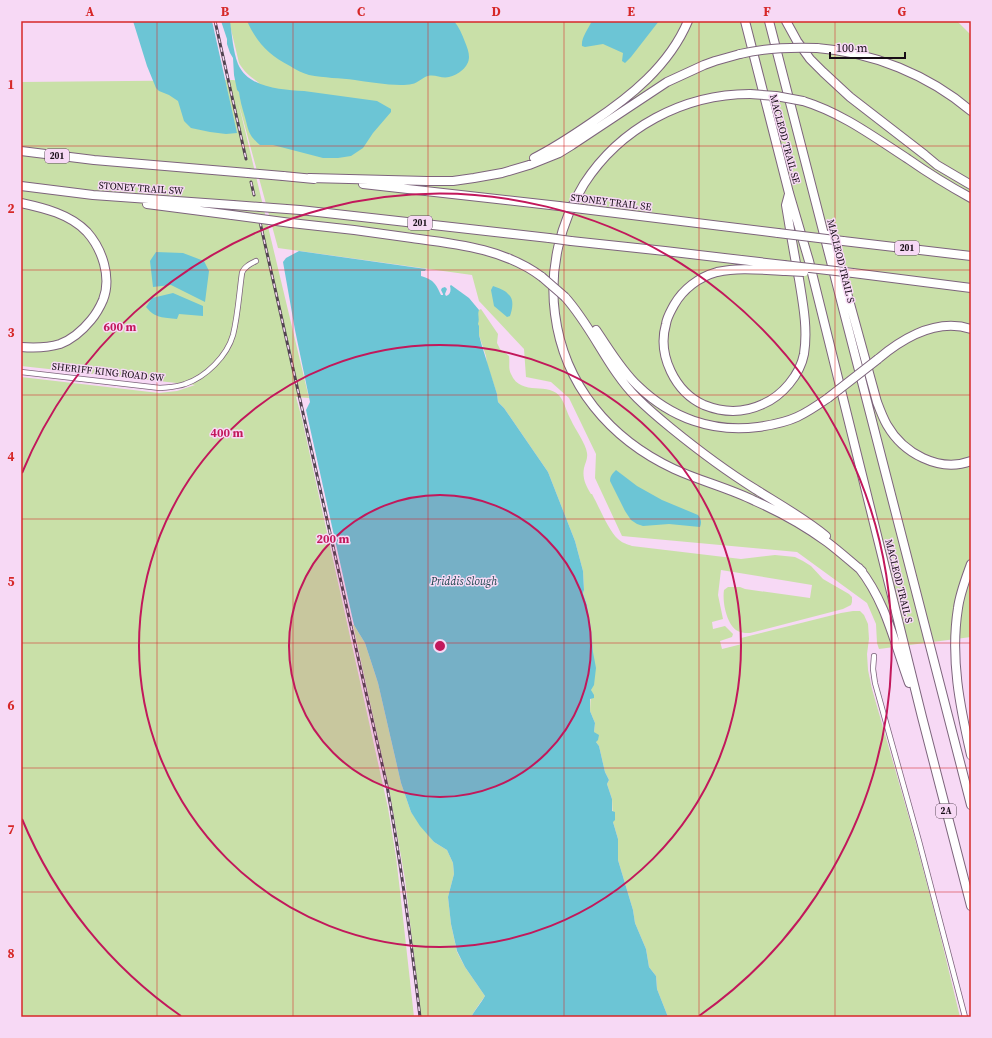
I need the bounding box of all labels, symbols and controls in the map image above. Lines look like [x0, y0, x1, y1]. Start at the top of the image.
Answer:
text: A [86, 3, 95, 20]
text: B [221, 3, 230, 20]
text: C [357, 3, 365, 20]
text: D [491, 3, 501, 20]
text: E [627, 3, 635, 20]
text: F [763, 3, 771, 20]
text: G [898, 3, 907, 20]
scale bar [830, 34, 905, 60]
text: 100 m [836, 40, 868, 56]
text: 1 [7, 76, 15, 93]
street label: MACLEOD TRAIL SE [767, 93, 803, 185]
road number: 201 [45, 149, 69, 163]
street label: STONEY TRAIL SW [98, 179, 184, 197]
street label: STONEY TRAIL SE [570, 191, 652, 213]
text: 2 [7, 200, 15, 217]
road number: 201 [408, 216, 432, 230]
street label: MACLEOD TRAIL S [824, 218, 858, 304]
road number: 201 [895, 241, 919, 255]
text: 600 m [104, 319, 137, 335]
text: 3 [7, 324, 15, 341]
street label: SHERIFF KING ROAD SW [51, 360, 165, 384]
text: 400 m [211, 425, 244, 441]
text: 4 [7, 448, 15, 465]
text: 200 m [317, 531, 350, 547]
street label: MACLEOD TRAIL S [882, 538, 916, 624]
text: 5 [7, 573, 15, 590]
water label: Priddis Slough [430, 574, 497, 589]
centre of rings [433, 639, 447, 653]
text: 6 [7, 697, 15, 714]
road number: 2A [936, 804, 956, 818]
text: 7 [7, 821, 15, 838]
text: 8 [7, 945, 15, 962]

